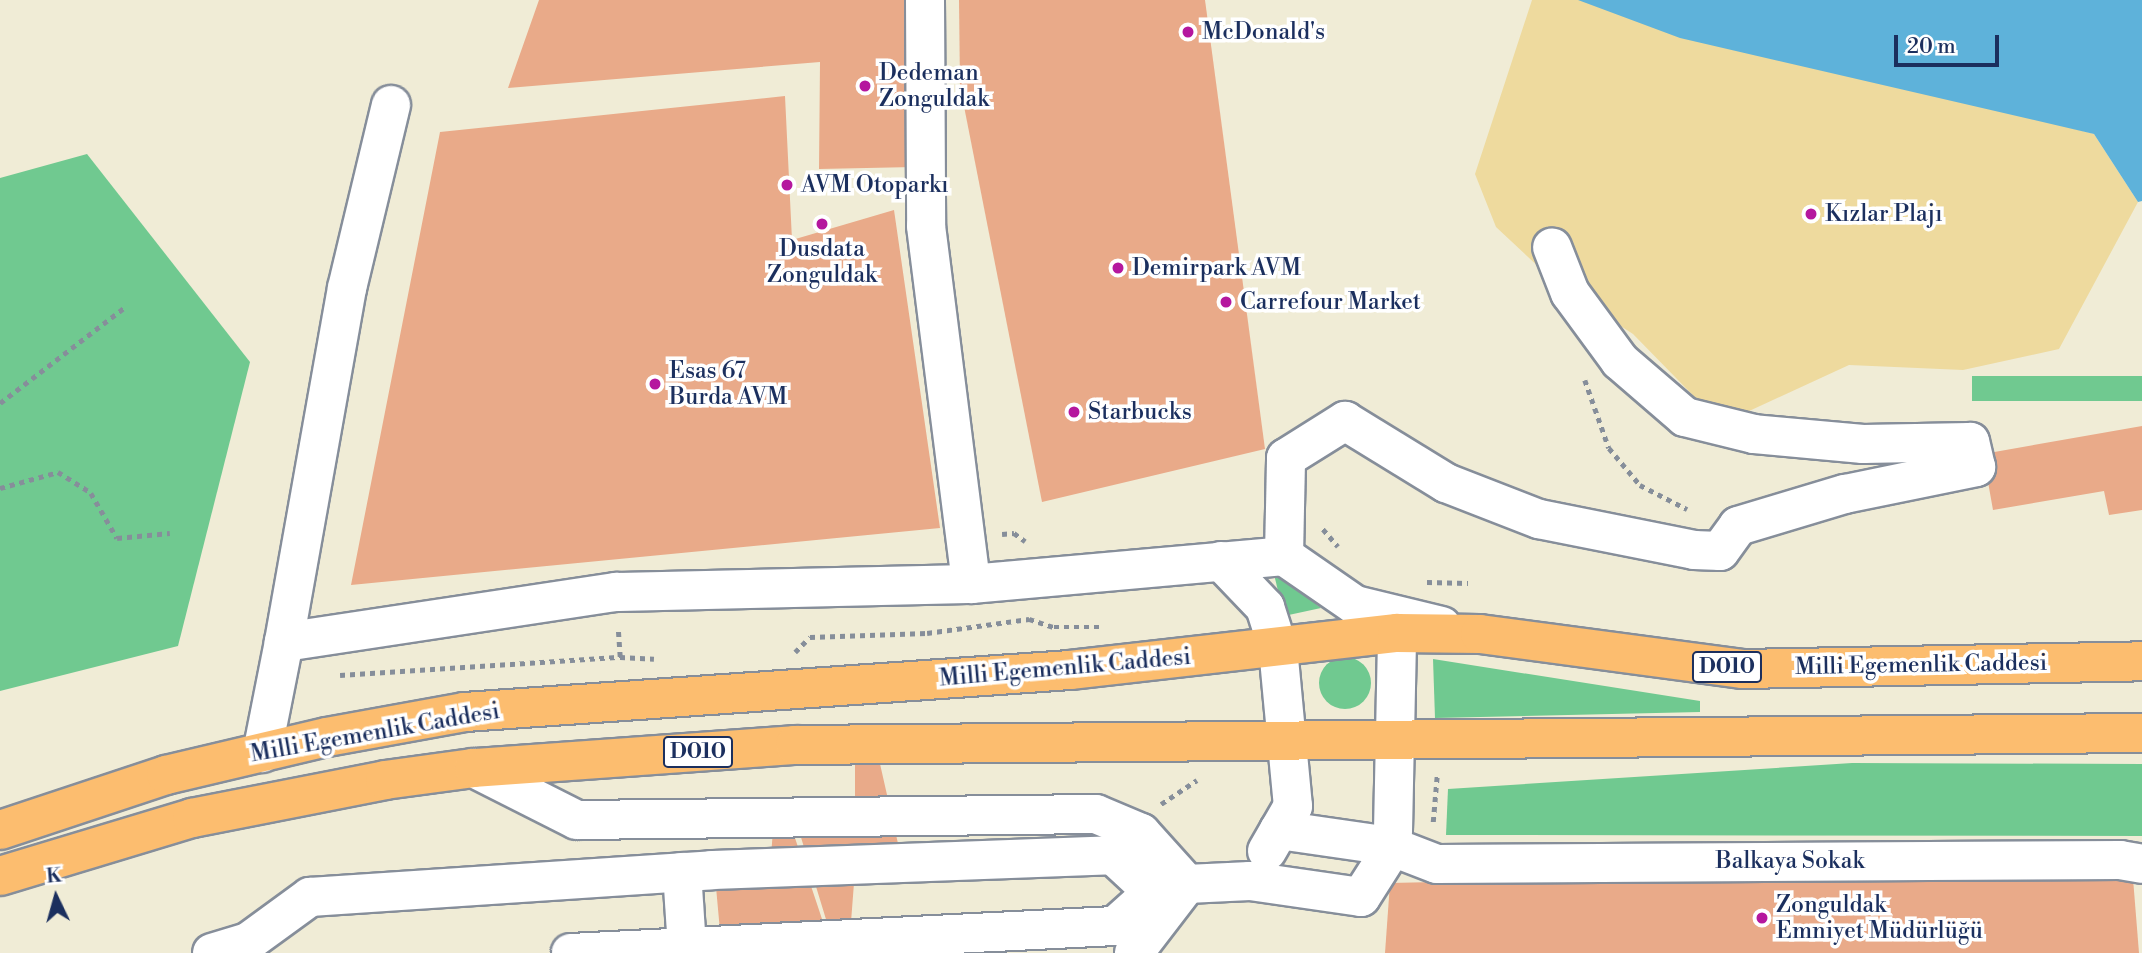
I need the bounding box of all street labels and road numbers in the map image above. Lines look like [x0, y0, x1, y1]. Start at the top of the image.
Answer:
street label: Milli Egemenlik Caddesi [938, 643, 1192, 693]
street label: Milli Egemenlik Caddesi [1795, 649, 2047, 681]
road number: D010 [1690, 650, 1764, 684]
street label: Milli Egemenlik Caddesi [248, 697, 502, 769]
road number: D010 [661, 734, 735, 770]
street label: Balkaya Sokak [1716, 847, 1864, 875]

